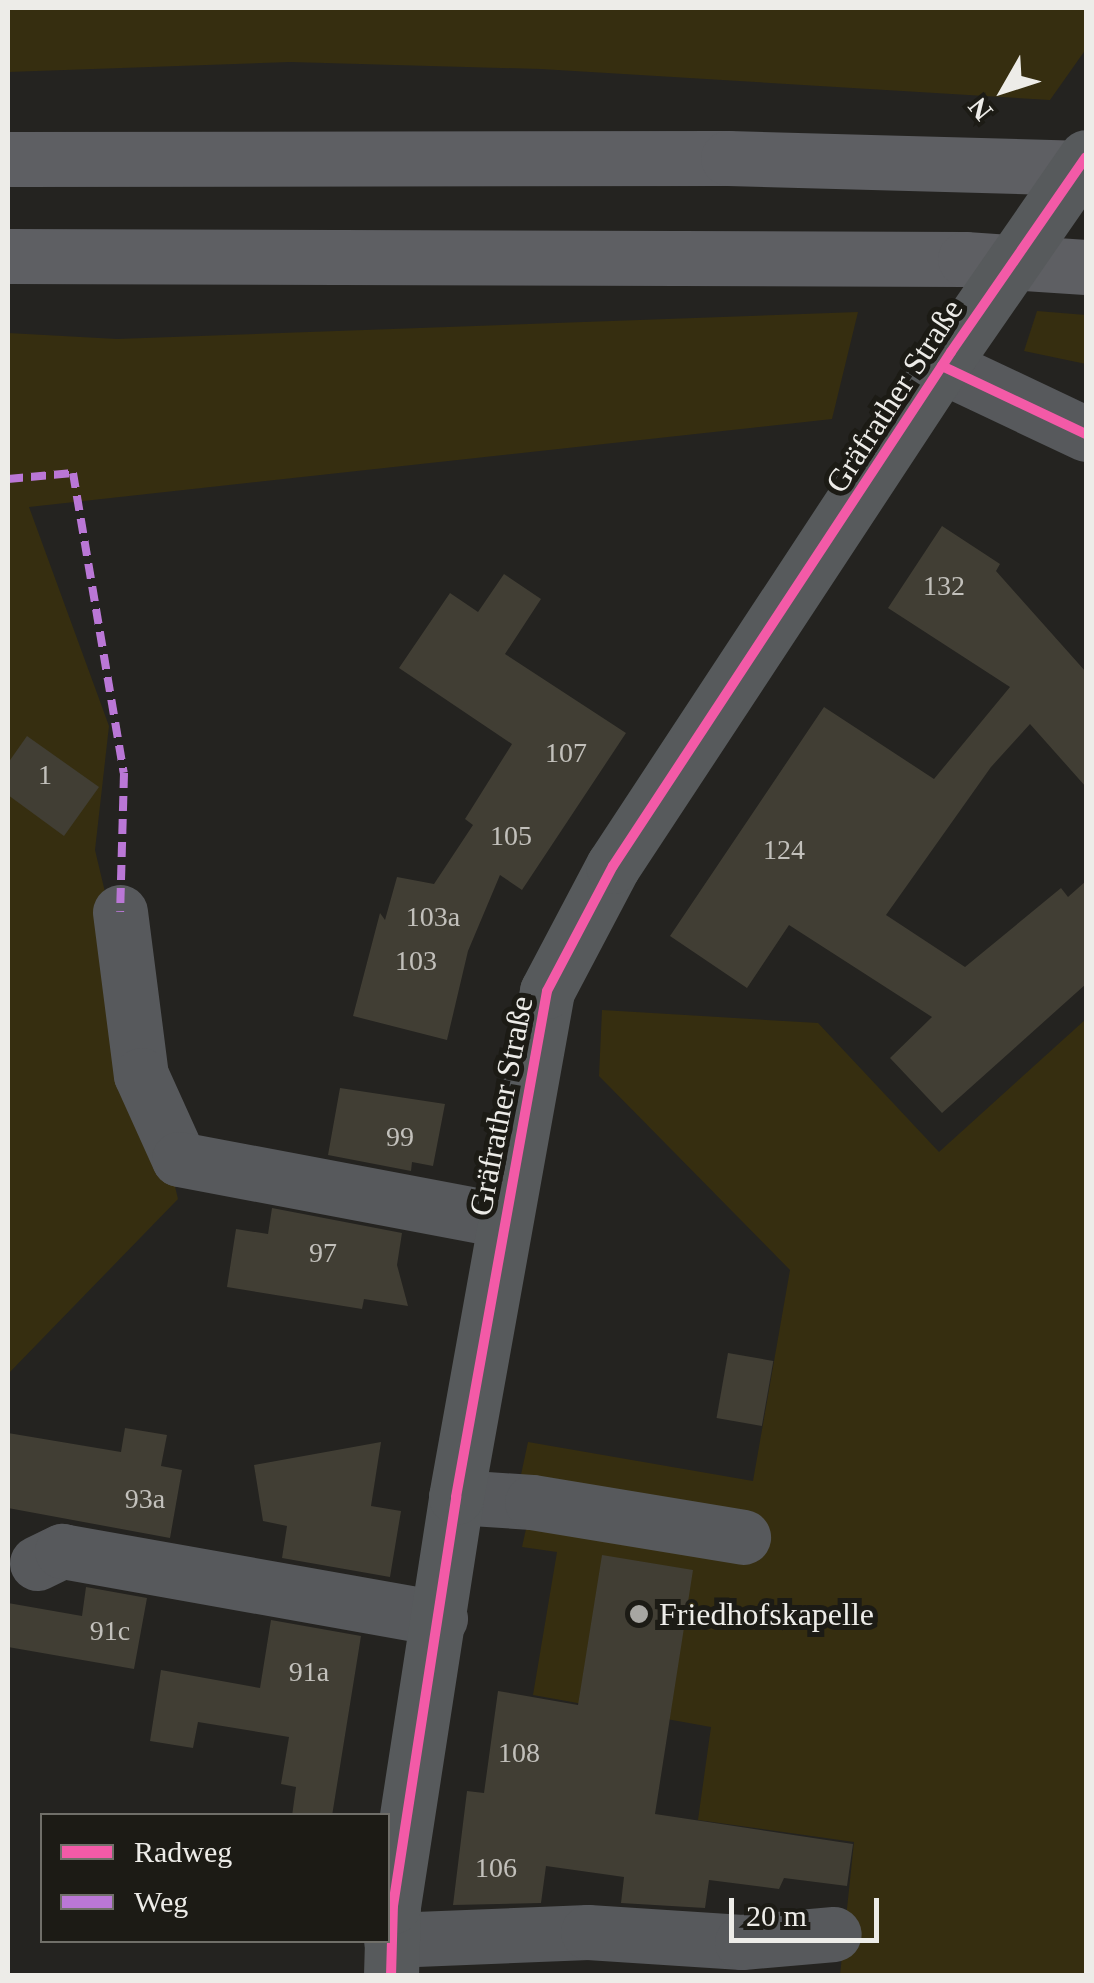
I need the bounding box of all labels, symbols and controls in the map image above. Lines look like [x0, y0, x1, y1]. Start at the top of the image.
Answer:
north arrow [954, 40, 1054, 140]
text: N [962, 92, 999, 127]
street label: Gräfrather Straße [817, 292, 971, 500]
house number: 132 [923, 569, 965, 603]
house number: 107 [545, 736, 587, 770]
house number: 1 [38, 758, 52, 792]
house number: 105 [490, 819, 532, 853]
house number: 124 [763, 833, 805, 867]
house number: 103a [406, 900, 460, 934]
house number: 103 [395, 944, 437, 978]
street label: Gräfrather Straße [461, 993, 541, 1219]
house number: 99 [386, 1120, 414, 1154]
house number: 97 [309, 1236, 337, 1270]
house number: 93a [125, 1482, 165, 1516]
place label: Friedhofskapelle [659, 1595, 874, 1633]
marker: Friedhofskapelle [628, 1603, 650, 1625]
house number: 91c [90, 1614, 130, 1648]
house number: 91a [289, 1655, 329, 1689]
house number: 108 [498, 1736, 540, 1770]
legend [40, 1813, 390, 1943]
text: Radweg [134, 1835, 232, 1868]
house number: 106 [475, 1851, 517, 1885]
scale bar [734, 1878, 884, 1940]
text: Weg [134, 1885, 188, 1918]
text: 20 m [746, 1899, 807, 1932]

